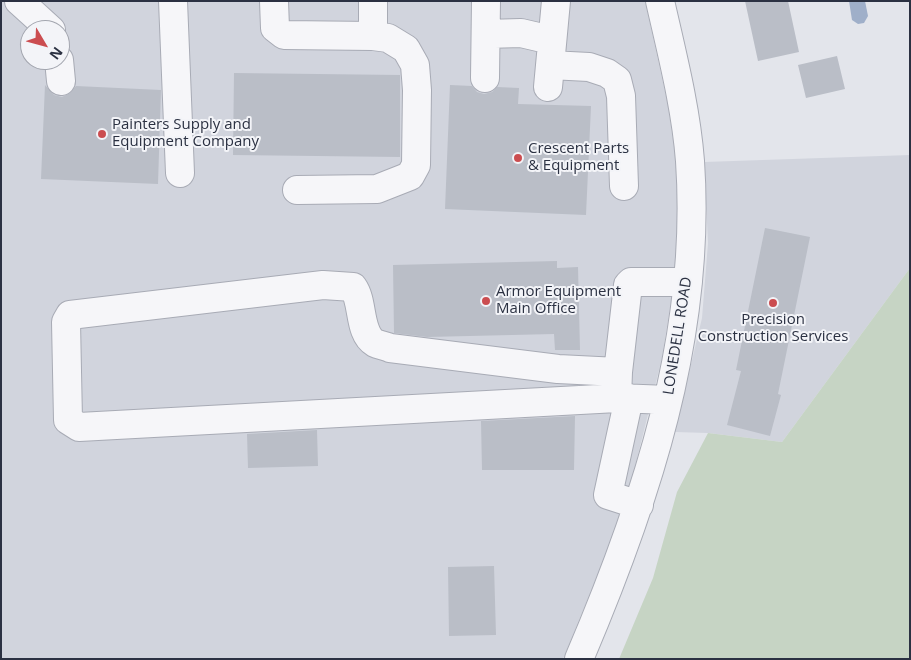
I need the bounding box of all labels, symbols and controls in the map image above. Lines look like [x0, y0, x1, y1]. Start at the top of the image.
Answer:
north arrow [20, 20, 70, 70]
text: N [46, 43, 68, 64]
place label: Painters Supply and Equipment Company [112, 116, 259, 151]
marker: Painters Supply and Equipment Company [96, 128, 108, 140]
place label: Crescent Parts & Equipment [528, 140, 629, 175]
marker: Crescent Parts & Equipment [512, 152, 524, 164]
street label: LONEDELL ROAD [660, 276, 696, 396]
place label: Armor Equipment Main Office [496, 283, 621, 318]
marker: Armor Equipment Main Office [480, 295, 492, 307]
marker: Precision Construction Services [767, 297, 779, 309]
place label: Precision Construction Services [698, 311, 848, 346]

